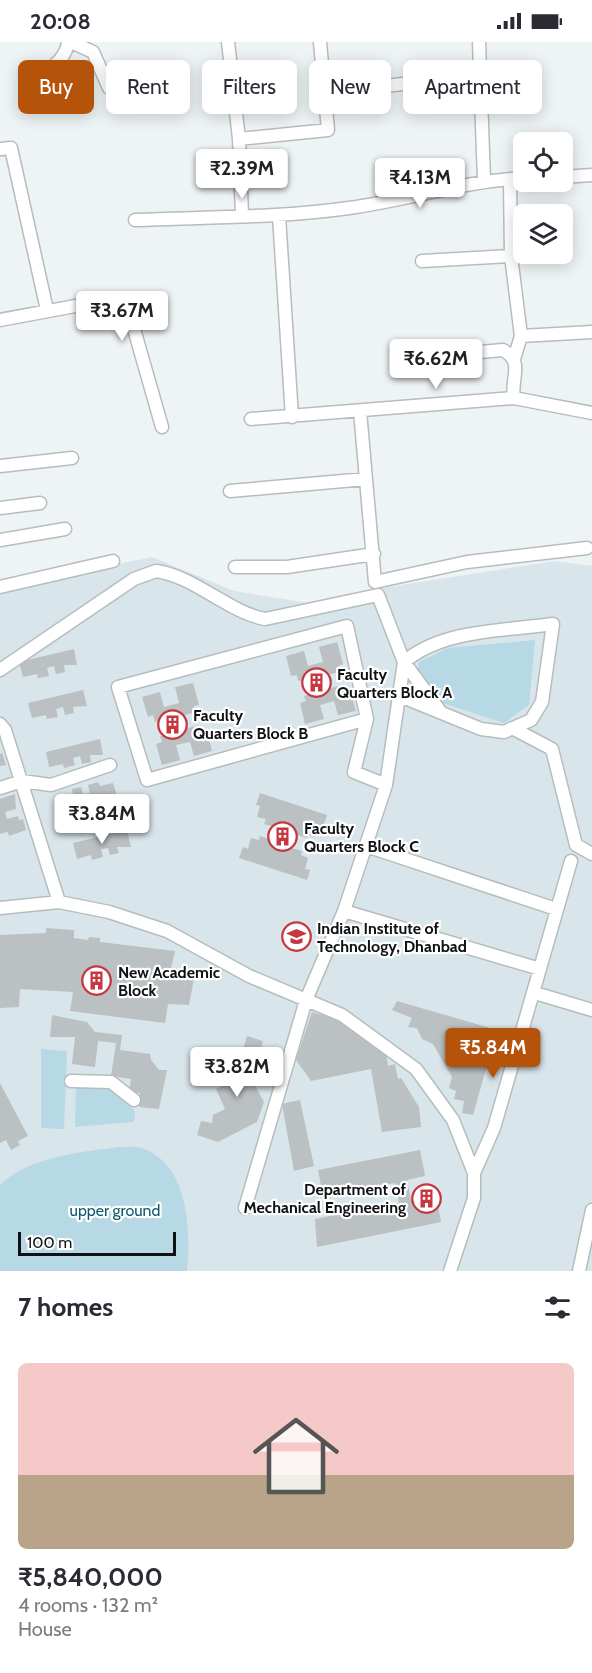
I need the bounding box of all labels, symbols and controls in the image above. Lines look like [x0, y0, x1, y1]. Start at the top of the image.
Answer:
text: 20:08 [30, 8, 91, 35]
chip: Buy [18, 60, 94, 114]
chip: Rent [106, 60, 190, 114]
chip: Filters [202, 60, 297, 114]
chip: New [309, 60, 391, 114]
chip: Apartment [403, 60, 542, 114]
map controls [513, 132, 573, 264]
button: locate [513, 132, 573, 192]
pin: ₹2.39M [193, 149, 291, 200]
text: ₹2.39M [210, 156, 274, 180]
pin: ₹4.13M [371, 158, 469, 209]
text: ₹4.13M [389, 165, 451, 189]
button: layers [513, 204, 573, 264]
pin: ₹3.67M [73, 291, 171, 342]
text: ₹3.67M [90, 298, 154, 322]
pin: ₹6.62M [387, 339, 485, 390]
text: ₹6.62M [403, 346, 469, 370]
place label: Faculty Quarters Block A [337, 665, 452, 702]
building icon: Faculty Quarters Block A [300, 667, 332, 699]
place label: Faculty Quarters Block B [193, 706, 308, 743]
building icon: Faculty Quarters Block B [156, 708, 188, 740]
pin: ₹3.84M [53, 794, 151, 845]
text: ₹3.84M [68, 801, 136, 825]
place label: Faculty Quarters Block C [304, 819, 419, 856]
building icon: Faculty Quarters Block C [267, 821, 299, 853]
place label: Indian Institute of Technology, Dhanbad [317, 919, 467, 956]
school or university icon: Indian Institute of Technology, Dhanbad [280, 921, 312, 953]
place label: New Academic Block [118, 963, 220, 1000]
building icon: New Academic Block [81, 965, 113, 997]
pin: ₹5.84M [444, 1028, 542, 1079]
text: ₹5.84M [459, 1035, 527, 1059]
pin: ₹3.82M [188, 1047, 286, 1098]
text: ₹3.82M [204, 1054, 270, 1078]
place label: Department of Mechanical Engineering [244, 1180, 407, 1217]
building icon: Department of Mechanical Engineering [411, 1182, 443, 1214]
park label: upper ground [70, 1201, 160, 1220]
scale bar [18, 1229, 176, 1256]
text: 100 m [27, 1233, 72, 1252]
text: 7 homes [18, 1291, 113, 1323]
icon: filters [541, 1291, 574, 1324]
icon: home [242, 1402, 350, 1510]
text: ₹5,840,000 [18, 1561, 163, 1593]
text: 4 rooms · 132 m² [18, 1593, 158, 1617]
text: House [18, 1617, 72, 1641]

